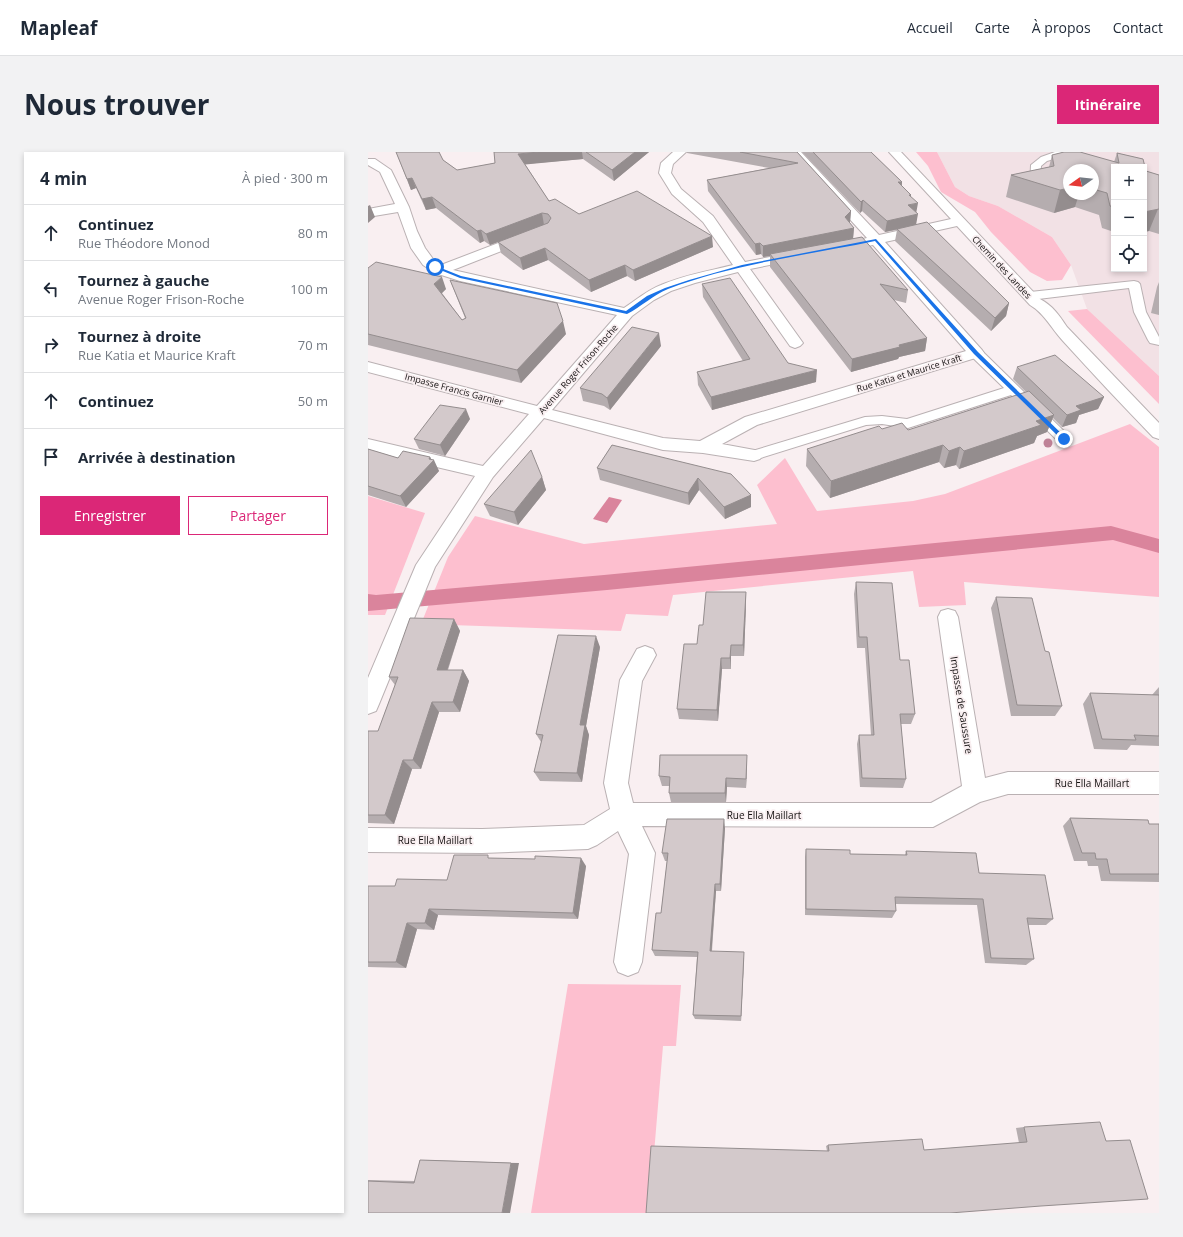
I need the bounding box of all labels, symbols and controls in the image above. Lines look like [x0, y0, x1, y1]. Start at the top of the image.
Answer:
text: Mapleaf [20, 15, 97, 41]
text: Accueil [907, 18, 953, 37]
text: Carte [975, 18, 1010, 37]
text: À propos [1032, 18, 1091, 37]
text: Contact [1113, 18, 1163, 37]
text: Nous trouver [24, 85, 210, 123]
button: Itinéraire [1057, 85, 1159, 124]
north arrow [1063, 164, 1099, 200]
map controls [1111, 164, 1147, 272]
button: + [1111, 164, 1147, 200]
text: 4 min [40, 167, 87, 190]
text: À pied · 300 m [242, 169, 328, 187]
button: − [1111, 200, 1147, 236]
text: Continuez [78, 214, 154, 234]
icon: ahead [40, 222, 62, 244]
text: 80 m [298, 224, 328, 242]
street label: Chemin des Landes [969, 233, 1035, 301]
text: Rue Théodore Monod [78, 234, 210, 252]
button: locate [1111, 236, 1147, 272]
route start [426, 258, 444, 276]
text: Tournez à gauche [78, 270, 209, 290]
icon: left [40, 278, 62, 300]
text: 100 m [290, 280, 328, 298]
text: Avenue Roger Frison-Roche [78, 290, 244, 308]
street label: Avenue Roger Frison-Roche [535, 321, 621, 417]
text: Tournez à droite [78, 326, 201, 346]
icon: right [40, 334, 62, 356]
text: 70 m [298, 336, 328, 354]
text: Rue Katia et Maurice Kraft [78, 346, 236, 364]
street label: Rue Katia et Maurice Kraft [855, 351, 963, 395]
street label: Impasse Francis Garnier [403, 370, 505, 408]
icon: ahead [40, 390, 62, 412]
text: Continuez [78, 391, 154, 411]
text: 50 m [298, 392, 328, 410]
route end [1055, 430, 1073, 448]
icon: arrive [40, 446, 62, 468]
text: Arrivée à destination [78, 447, 236, 467]
button: Enregistrer [40, 496, 180, 535]
button: Partager [188, 496, 328, 535]
street label: Impasse de Saussure [947, 655, 977, 755]
street label: Rue Ella Maillart [1055, 776, 1130, 790]
street label: Rue Ella Maillart [727, 808, 802, 822]
street label: Rue Ella Maillart [398, 833, 473, 847]

